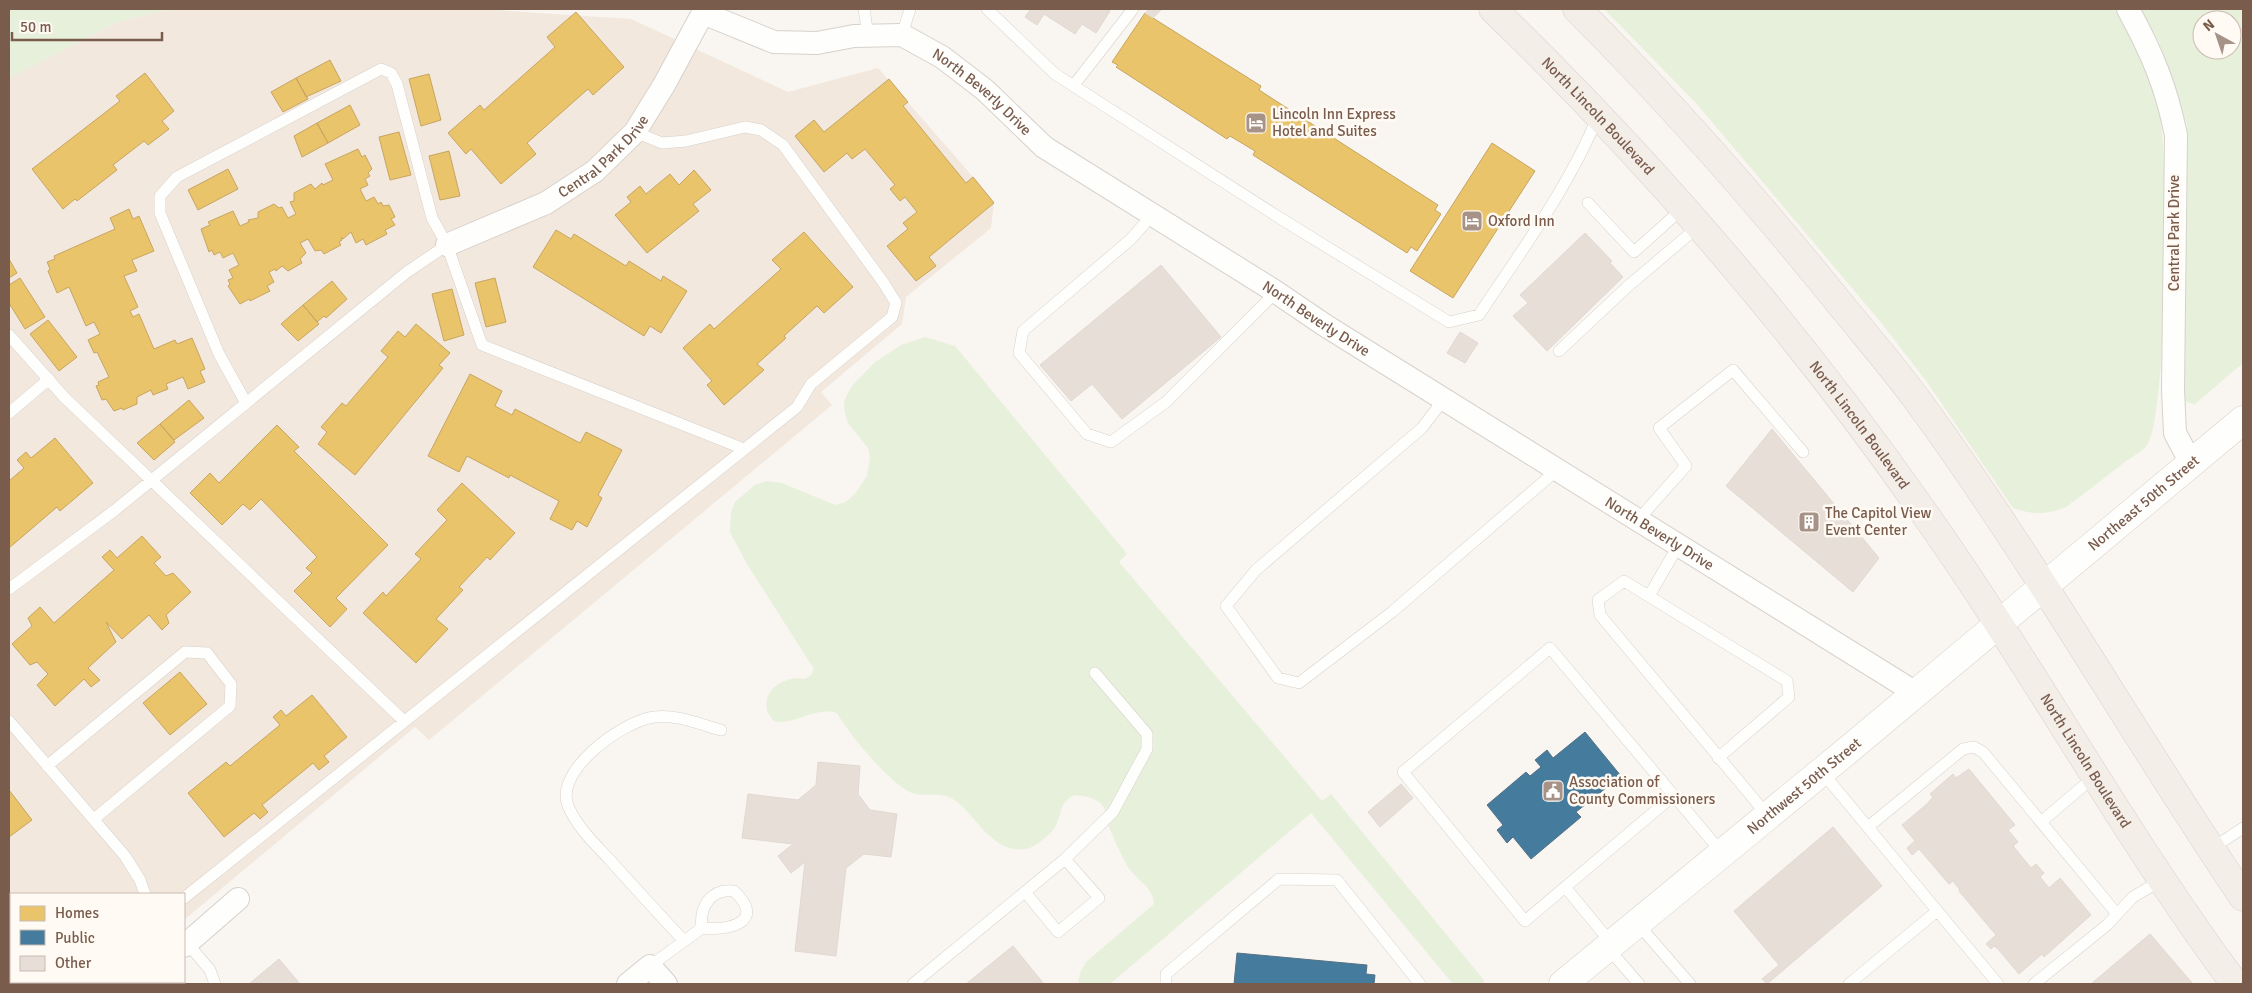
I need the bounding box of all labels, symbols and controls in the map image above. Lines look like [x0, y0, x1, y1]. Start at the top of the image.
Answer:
scale bar [12, 10, 162, 42]
north arrow [2192, 10, 2242, 60]
text: N [2200, 16, 2218, 35]
text: 50 m [20, 18, 51, 36]
street label: North Beverly Drive [929, 45, 1035, 139]
street label: North Lincoln Boulevard [1538, 53, 1658, 179]
place label: Lincoln Inn Express Hotel and Suites [1272, 105, 1396, 140]
hotel icon: Lincoln Inn Express Hotel and Suites [1244, 111, 1268, 135]
street label: Central Park Drive [555, 112, 652, 202]
street label: Central Park Drive [2165, 175, 2183, 291]
hotel icon: Oxford Inn [1460, 209, 1484, 233]
place label: Oxford Inn [1488, 212, 1555, 230]
street label: North Beverly Drive [1259, 277, 1373, 360]
street label: North Lincoln Boulevard [1806, 357, 1913, 493]
street label: Northeast 50th Street [2084, 451, 2203, 555]
street label: North Beverly Drive [1602, 493, 1717, 574]
place label: The Capitol View Event Center [1825, 504, 1931, 539]
building icon: The Capitol View Event Center [1797, 510, 1821, 534]
street label: North Lincoln Boulevard [2036, 690, 2135, 831]
street label: Northwest 50th Street [1743, 734, 1865, 838]
place label: Association of County Commissioners [1569, 773, 1716, 808]
public building icon: Association of County Commissioners [1541, 779, 1565, 803]
legend [10, 893, 185, 983]
text: Homes [55, 904, 99, 922]
text: Public [55, 929, 95, 947]
text: Other [55, 954, 92, 972]

